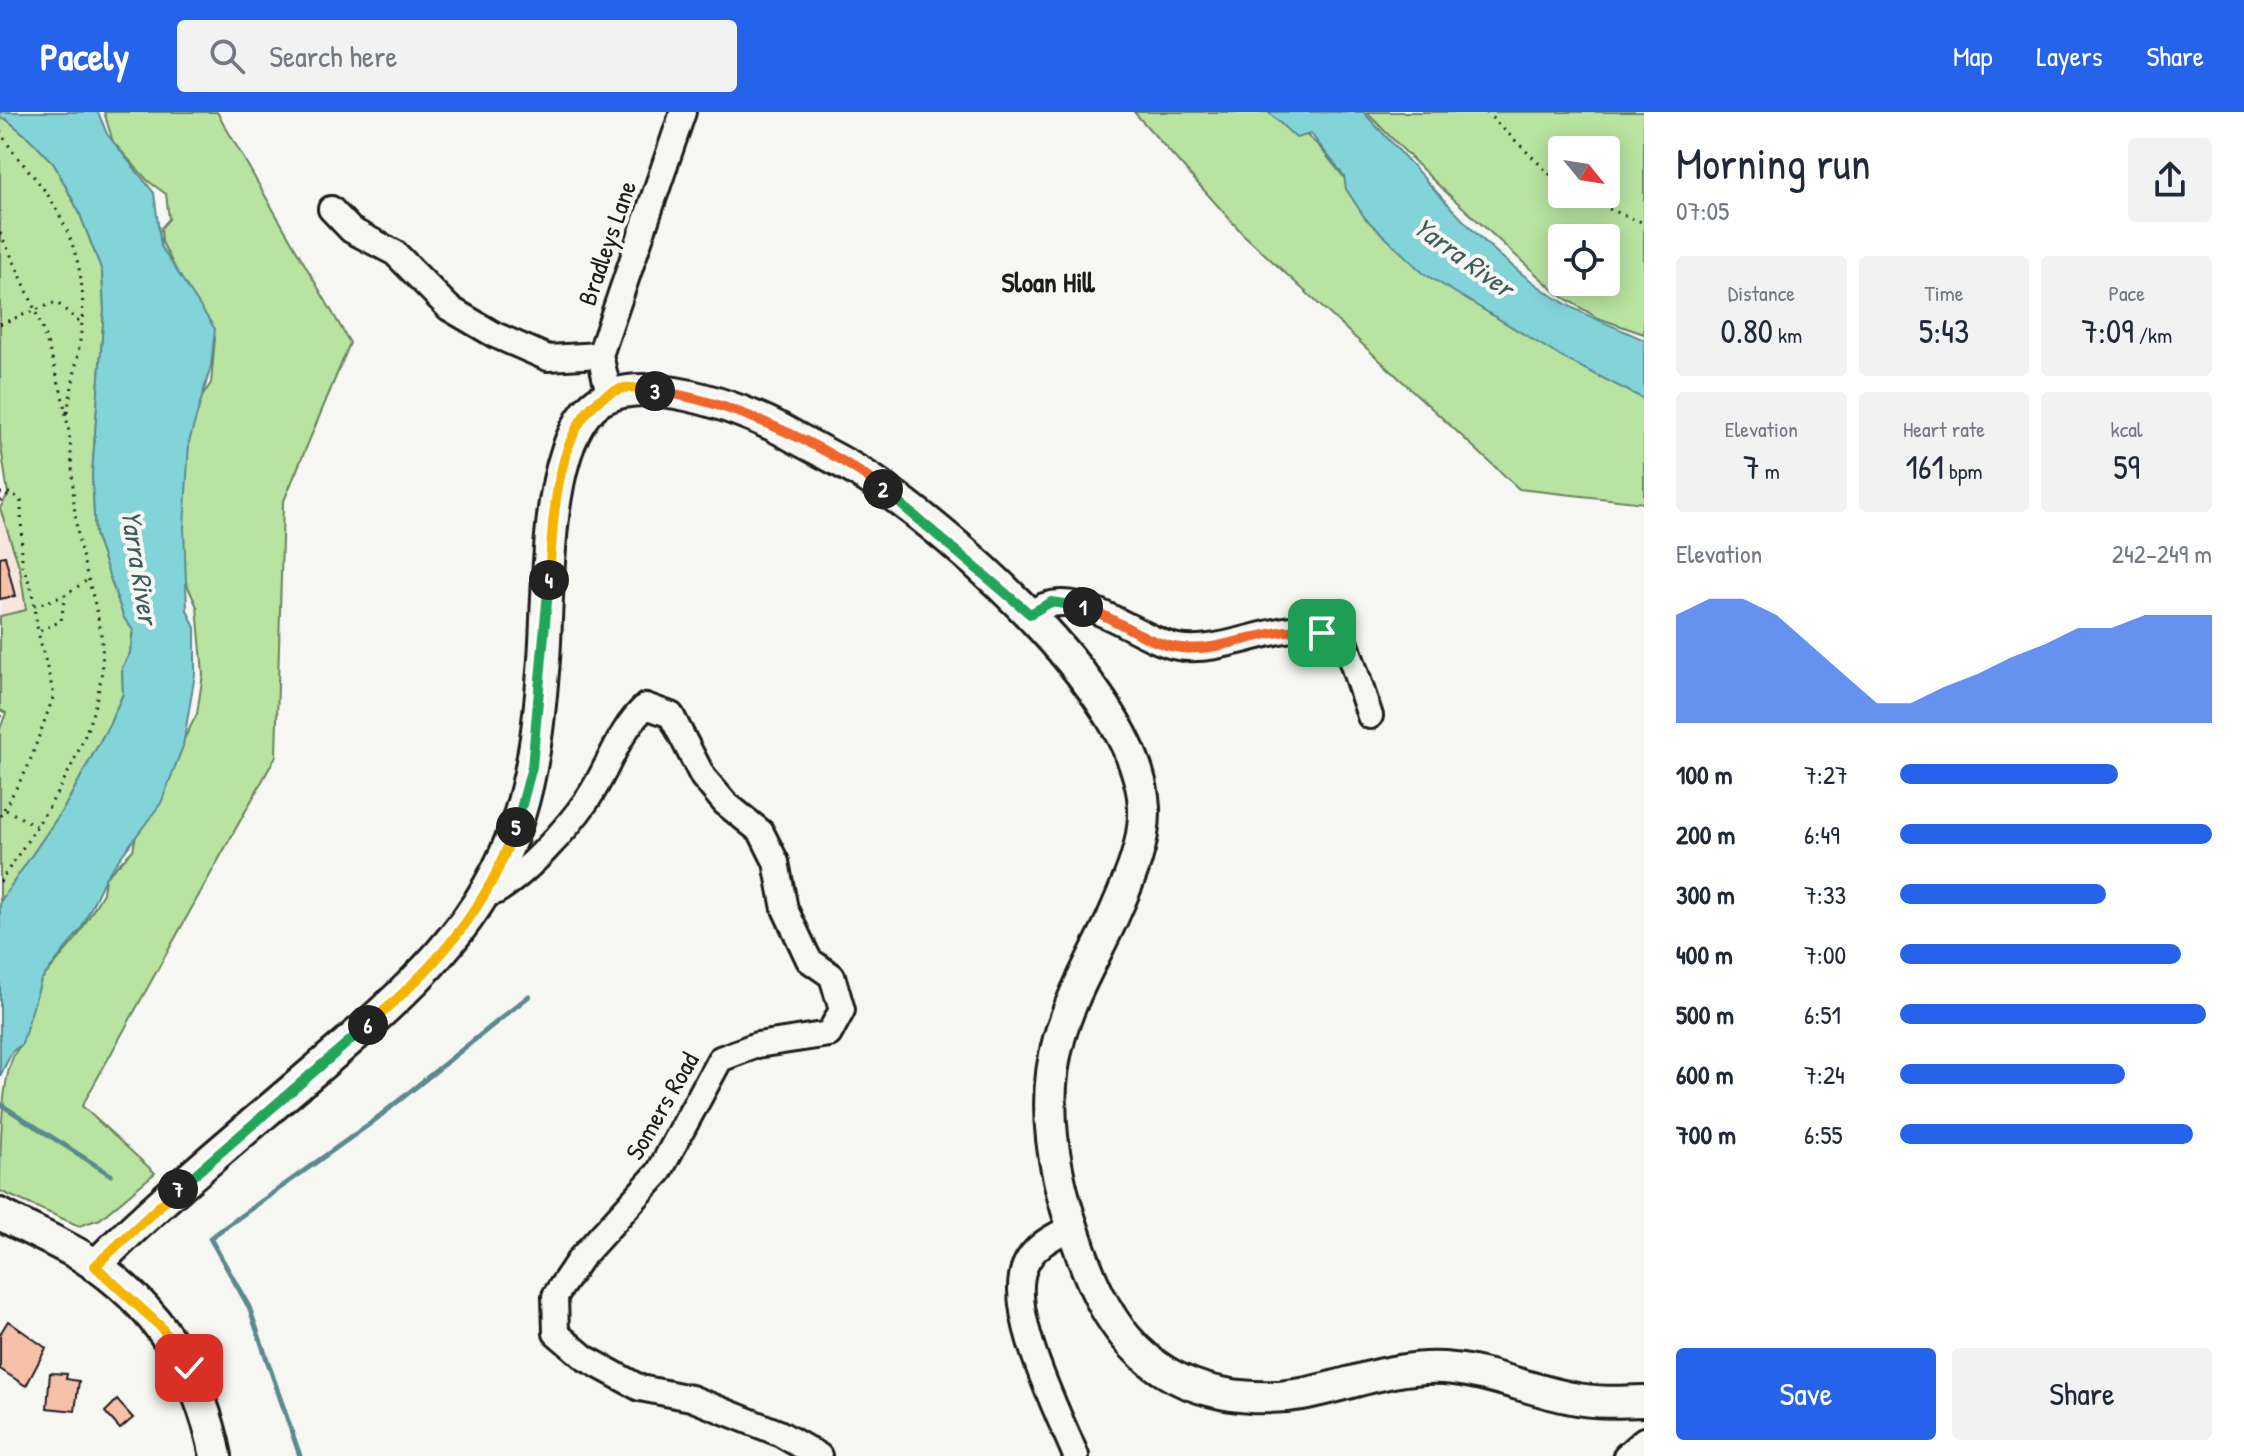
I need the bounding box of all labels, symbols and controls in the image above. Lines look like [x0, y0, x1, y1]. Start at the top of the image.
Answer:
search box [177, 20, 737, 92]
text: Pacely [40, 30, 129, 82]
icon: search [205, 34, 249, 78]
text: Search here [269, 36, 397, 76]
text: Map [1953, 37, 1993, 75]
text: Layers [2037, 37, 2102, 75]
text: Share [2146, 37, 2204, 75]
text: Morning run [1676, 133, 1871, 193]
north arrow [1548, 136, 1620, 208]
map controls [1548, 136, 1620, 296]
button: share [2128, 138, 2212, 222]
street label: Bradleys Lane [569, 176, 644, 310]
text: 07:05 [1676, 193, 1729, 228]
water label: Yarra River [1407, 208, 1524, 308]
button: locate [1548, 224, 1620, 296]
district label: Sloan Hill [1001, 263, 1095, 301]
text: Distance [1728, 278, 1795, 308]
text: Time [1925, 278, 1963, 308]
text: Pace [2108, 278, 2145, 308]
text: 0.80 [1721, 308, 1773, 354]
text: 5:43 [1919, 308, 1969, 354]
text: 7:09 [2081, 308, 2134, 354]
text: km [1773, 320, 1802, 350]
text: /km [2134, 320, 2172, 350]
pin: 3 [635, 371, 675, 411]
text: 3 [650, 376, 660, 406]
text: Elevation [1725, 414, 1798, 444]
text: Heart rate [1903, 414, 1985, 444]
text: kcal [2111, 414, 2143, 444]
text: 7 [1743, 444, 1760, 490]
text: 161 [1906, 444, 1944, 490]
text: 59 [2113, 444, 2140, 490]
text: m [1760, 456, 1780, 486]
text: bpm [1944, 456, 1982, 486]
pin: 2 [863, 469, 903, 509]
text: 2 [878, 474, 888, 504]
water label: Yarra River [112, 508, 168, 630]
text: Elevation [1676, 536, 1762, 571]
text: 242–249 m [2112, 536, 2212, 571]
pin: 4 [529, 560, 569, 600]
text: 4 [545, 565, 553, 595]
pin: 1 [1063, 587, 1103, 627]
text: 1 [1079, 592, 1087, 622]
pin [1288, 599, 1356, 667]
icon: arrive [1300, 611, 1344, 655]
text: 100 m [1676, 757, 1732, 792]
text: 7:27 [1804, 757, 1848, 792]
pin: 5 [496, 807, 536, 847]
text: 5 [511, 812, 521, 842]
text: 200 m [1676, 817, 1735, 852]
text: 6:49 [1804, 817, 1840, 852]
text: 300 m [1676, 877, 1735, 912]
text: 7:33 [1804, 877, 1846, 912]
text: 400 m [1676, 937, 1733, 972]
text: 7:00 [1804, 937, 1846, 972]
text: 500 m [1676, 997, 1734, 1032]
text: 6:51 [1804, 997, 1841, 1032]
pin: 6 [348, 1005, 388, 1045]
text: 6 [364, 1010, 372, 1040]
street label: Somers Road [617, 1045, 706, 1166]
text: 600 m [1676, 1057, 1733, 1092]
text: 7:24 [1804, 1057, 1845, 1092]
text: 700 m [1676, 1117, 1736, 1152]
text: 6:55 [1804, 1117, 1842, 1152]
pin: 7 [158, 1169, 198, 1209]
text: 7 [173, 1174, 183, 1204]
pin [155, 1334, 223, 1402]
icon: check [167, 1346, 211, 1390]
button: Save [1676, 1348, 1936, 1440]
button: Share [1952, 1348, 2212, 1440]

